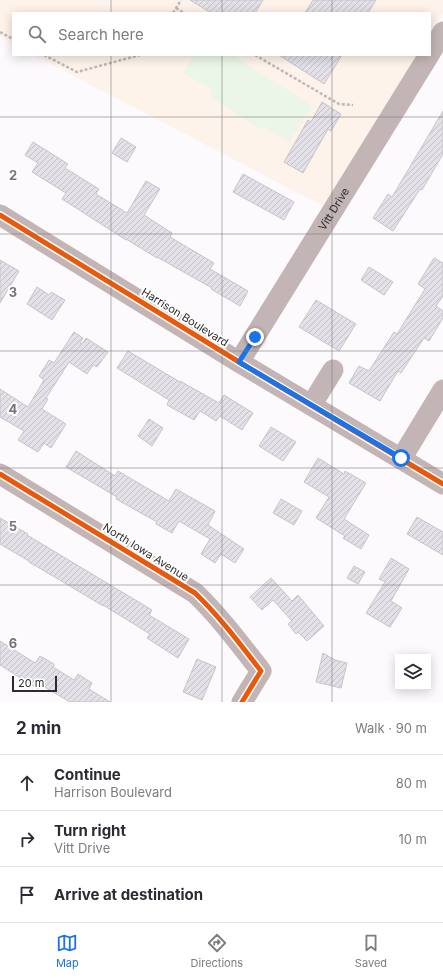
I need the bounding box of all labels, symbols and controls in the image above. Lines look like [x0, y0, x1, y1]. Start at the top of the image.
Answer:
search box [12, 12, 431, 56]
icon: search [26, 23, 48, 45]
text: Search here [58, 25, 144, 44]
text: 2 [9, 167, 17, 183]
street label: Vitt Drive [315, 185, 352, 233]
text: 3 [9, 284, 17, 300]
street label: Harrison Boulevard [139, 285, 231, 349]
route end [246, 328, 264, 346]
text: 4 [9, 401, 18, 417]
route start [392, 449, 410, 467]
text: 5 [9, 518, 17, 534]
street label: North Iowa Avenue [100, 520, 192, 584]
text: 6 [9, 635, 17, 651]
map controls [395, 654, 431, 690]
button: layers [395, 654, 431, 690]
scale bar [12, 674, 57, 693]
text: 20 m [18, 676, 44, 690]
text: 2 min [16, 718, 61, 738]
text: Walk · 90 m [355, 720, 427, 736]
text: Continue [54, 765, 121, 784]
icon: ahead [16, 772, 38, 794]
text: 80 m [396, 775, 427, 791]
text: Harrison Boulevard [54, 784, 172, 800]
text: Turn right [54, 821, 126, 840]
icon: right [16, 828, 38, 850]
text: 10 m [398, 831, 427, 847]
text: Vitt Drive [54, 840, 110, 856]
icon: arrive [16, 884, 38, 906]
text: Arrive at destination [54, 885, 203, 904]
tab: Map [56, 932, 79, 970]
tab: Directions [191, 932, 243, 970]
tab: Saved [355, 932, 387, 970]

